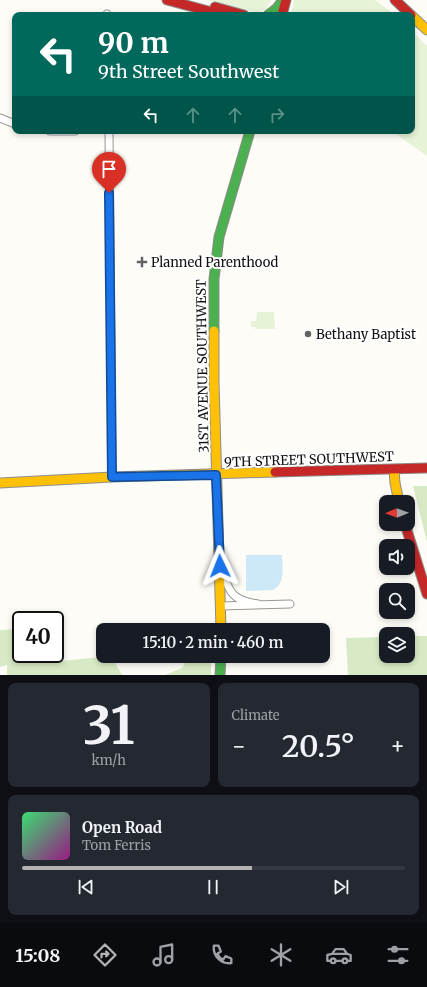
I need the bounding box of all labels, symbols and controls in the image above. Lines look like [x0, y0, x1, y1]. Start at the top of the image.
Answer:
text: 90 m [98, 25, 169, 61]
icon: left [32, 28, 84, 80]
text: 9th Street Southwest [98, 60, 279, 83]
icon: left [140, 104, 162, 126]
icon: ahead [182, 104, 204, 126]
icon: ahead [224, 104, 246, 126]
icon: right [266, 104, 288, 126]
pin [92, 152, 126, 193]
icon: arrive [98, 158, 120, 180]
place label: Planned Parenthood [151, 254, 279, 271]
marker: Planned Parenthood [136, 256, 148, 268]
street label: 31ST AVENUE SOUTHWEST [192, 279, 213, 453]
place label: Bethany Baptist [316, 326, 416, 343]
marker: Bethany Baptist [303, 329, 313, 339]
street label: 9TH STREET SOUTHWEST [224, 448, 394, 471]
north arrow [379, 495, 415, 531]
map controls [379, 495, 415, 663]
button: sound [379, 539, 415, 575]
position arrow [199, 545, 241, 587]
button: search [379, 583, 415, 619]
speed limit sign: 40 [12, 611, 64, 663]
button: layers [379, 627, 415, 663]
text: 15:10 · 2 min · 460 m [143, 633, 283, 652]
text: 31 [83, 693, 135, 758]
text: Climate [232, 707, 280, 724]
text: 20.5° [282, 727, 355, 765]
text: − [232, 732, 246, 760]
text: + [390, 732, 405, 760]
text: km/h [92, 752, 126, 769]
text: Open Road [82, 818, 162, 837]
text: Tom Ferris [82, 837, 151, 854]
icon: previous [75, 876, 97, 898]
icon: pause [202, 876, 224, 898]
icon: next [330, 876, 352, 898]
icon: directions [91, 941, 119, 969]
icon: music [150, 941, 178, 969]
icon: phone [208, 941, 236, 969]
icon: climate [267, 941, 295, 969]
icon: car [325, 941, 353, 969]
icon: filters [384, 941, 412, 969]
text: 15:08 [15, 944, 60, 967]

